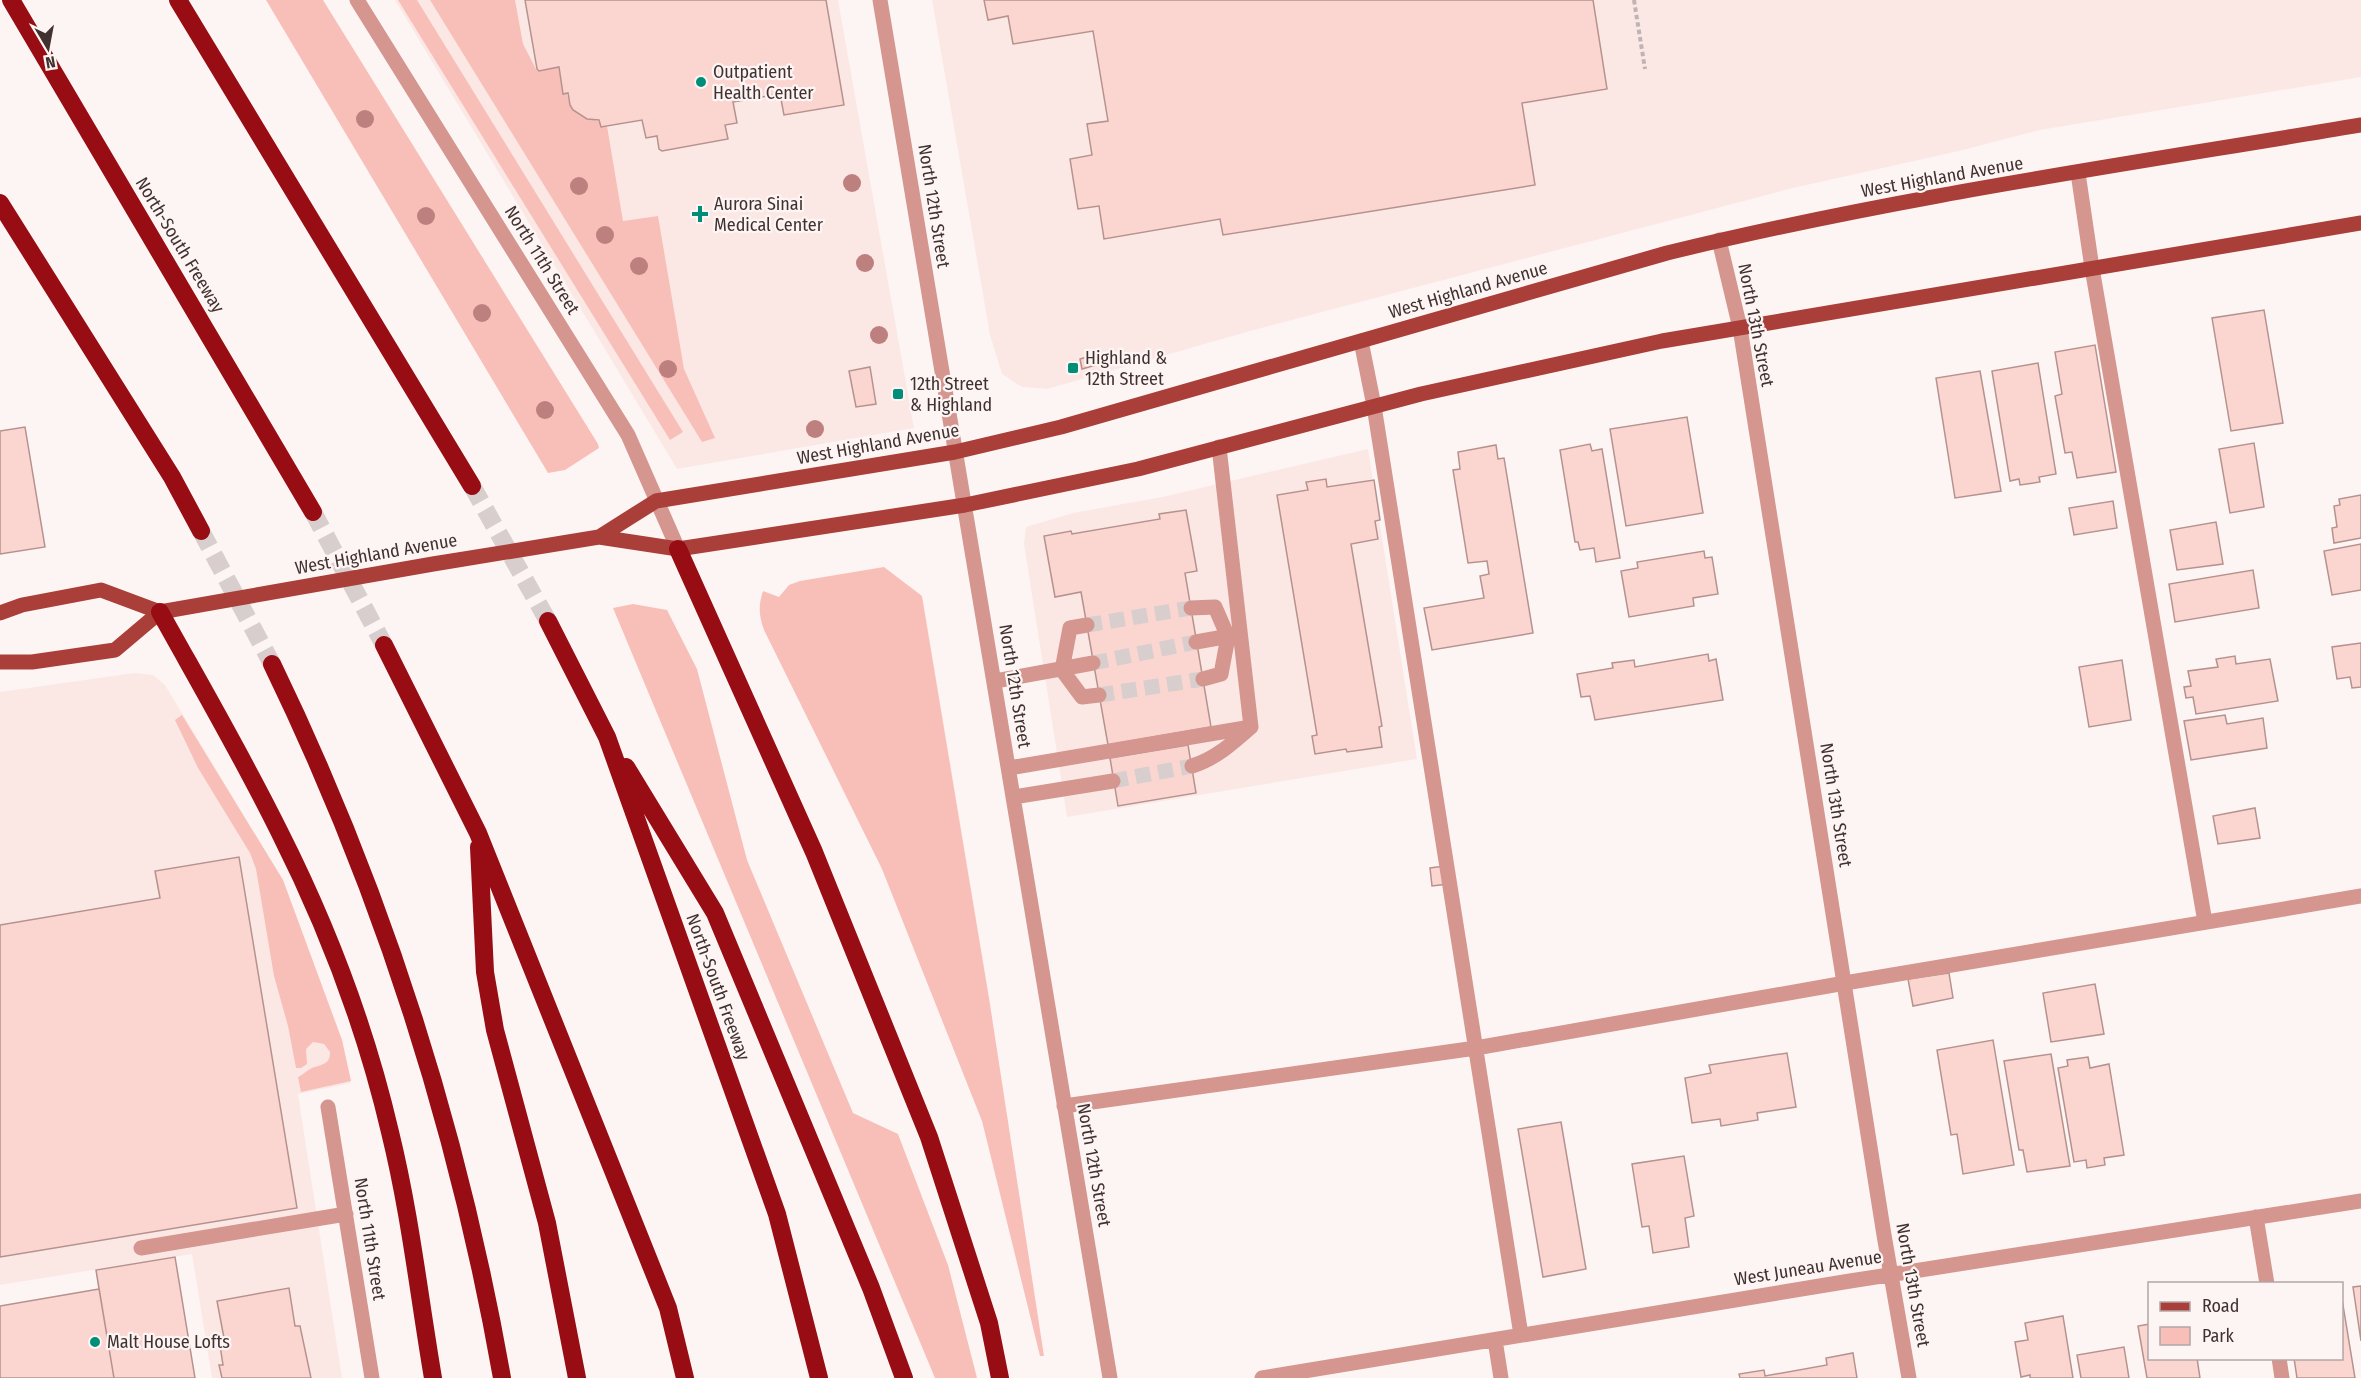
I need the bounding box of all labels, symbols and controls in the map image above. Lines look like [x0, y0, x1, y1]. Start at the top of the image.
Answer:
north arrow [18, 18, 78, 78]
text: N [44, 52, 57, 72]
place label: Outpatient Health Center [713, 61, 814, 104]
marker: Outpatient Health Center [694, 75, 708, 89]
street label: North 12th Street [913, 142, 955, 270]
street label: West Highland Avenue [1859, 152, 2025, 202]
street label: North-South Freeway [131, 173, 229, 317]
place label: Aurora Sinai Medical Center [714, 193, 824, 236]
street label: North 11th Street [500, 202, 584, 318]
marker: Aurora Sinai Medical Center [691, 205, 709, 223]
street label: West Highland Avenue [1386, 257, 1550, 323]
street label: North 13th Street [1733, 261, 1779, 389]
place label: Highland & 12th Street [1085, 347, 1167, 390]
marker: Highland & 12th Street [1066, 361, 1080, 375]
place label: 12th Street & Highland [910, 373, 992, 416]
marker: 12th Street & Highland [891, 387, 905, 401]
street label: West Highland Avenue [795, 419, 961, 469]
street label: West Highland Avenue [293, 529, 459, 579]
street label: North 12th Street [994, 622, 1036, 750]
street label: North 13th Street [1815, 741, 1857, 869]
street label: North-South Freeway [681, 911, 755, 1063]
street label: North 12th Street [1072, 1101, 1116, 1229]
street label: North 11th Street [349, 1176, 391, 1302]
street label: North 13th Street [1891, 1221, 1935, 1349]
street label: West Juneau Avenue [1733, 1245, 1883, 1291]
legend [2148, 1282, 2343, 1360]
text: Road [2202, 1295, 2239, 1317]
text: Park [2202, 1325, 2235, 1347]
place label: Malt House Lofts [107, 1331, 230, 1353]
marker: Malt House Lofts [88, 1335, 102, 1349]

